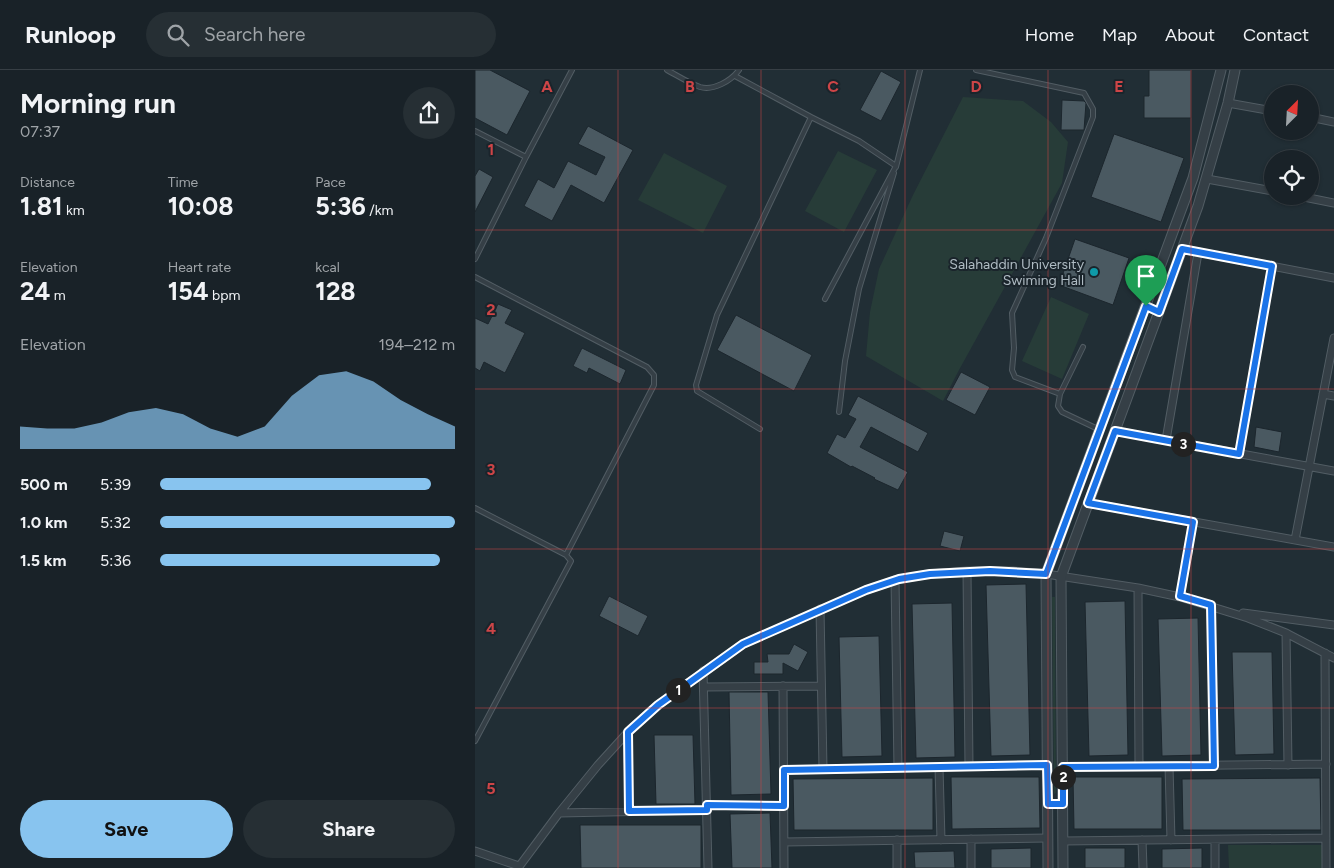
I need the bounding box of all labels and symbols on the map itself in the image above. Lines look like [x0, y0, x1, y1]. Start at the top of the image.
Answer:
text: A [541, 77, 553, 96]
text: B [685, 77, 695, 96]
text: C [827, 77, 839, 96]
text: D [970, 77, 982, 96]
text: E [1114, 77, 1124, 96]
north arrow [1264, 85, 1319, 140]
text: 1 [488, 140, 494, 159]
pin [1125, 255, 1167, 306]
place label: Salahaddin University Swiming Hall [949, 256, 1085, 289]
marker: Salahaddin University Swiming Hall [1088, 266, 1100, 278]
text: 2 [486, 300, 496, 319]
pin: 3 [1171, 432, 1195, 456]
text: 3 [487, 460, 496, 479]
text: 4 [486, 619, 496, 638]
pin: 1 [665, 678, 691, 702]
pin: 2 [1051, 764, 1075, 790]
text: 5 [486, 779, 496, 798]

